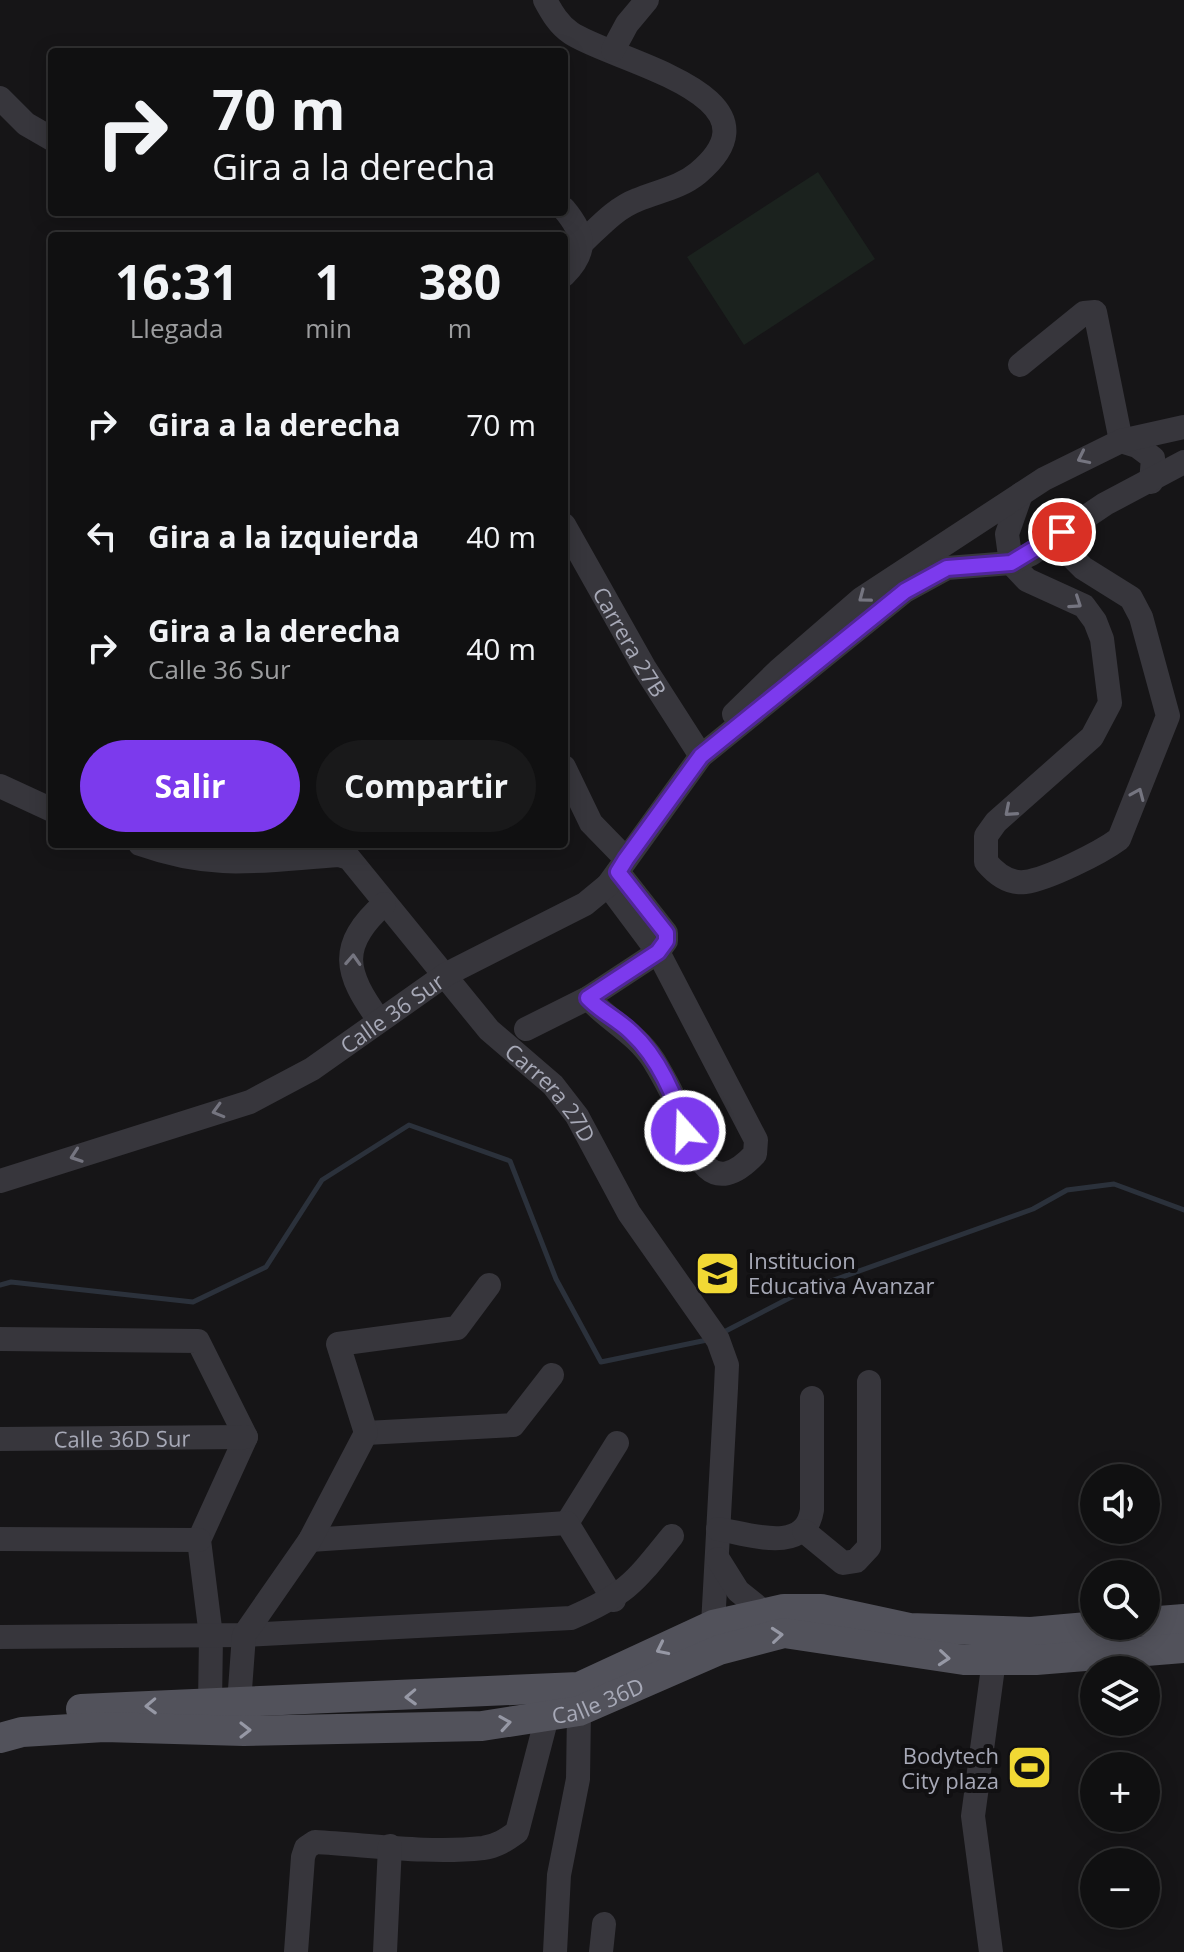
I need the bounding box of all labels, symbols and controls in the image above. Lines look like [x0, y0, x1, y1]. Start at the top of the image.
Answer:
text: 70 m [212, 70, 346, 146]
icon: right [80, 80, 184, 184]
text: Gira a la derecha [212, 142, 496, 191]
text: 16:31 [115, 249, 238, 314]
text: 1 [315, 249, 342, 314]
text: 380 [419, 249, 501, 314]
text: Llegada [130, 310, 223, 346]
text: min [305, 310, 352, 346]
text: m [448, 310, 472, 346]
icon: right [80, 402, 124, 446]
text: Gira a la derecha [148, 404, 401, 445]
text: 70 m [466, 404, 536, 445]
one-way arrow [1077, 448, 1092, 463]
pin [1028, 498, 1096, 566]
icon: arrive [1040, 510, 1084, 554]
icon: left [80, 514, 124, 558]
text: Gira a la izquierda [148, 516, 420, 557]
text: 40 m [466, 516, 536, 557]
street label: Carrera 27B [587, 581, 674, 702]
one-way arrow [859, 588, 873, 602]
one-way arrow [1067, 593, 1082, 608]
text: Gira a la derecha [148, 610, 401, 651]
icon: right [80, 626, 124, 670]
text: 40 m [466, 628, 536, 669]
text: Calle 36 Sur [148, 651, 291, 687]
button: Salir [80, 740, 300, 832]
button: Compartir [316, 740, 536, 832]
one-way arrow [1129, 787, 1145, 802]
one-way arrow [1004, 801, 1019, 816]
one-way arrow [344, 953, 361, 966]
street label: Calle 36 Sur [334, 966, 450, 1060]
street label: Carrera 27D [499, 1036, 603, 1147]
position arrow [643, 1089, 727, 1173]
one-way arrow [212, 1102, 226, 1118]
one-way arrow [70, 1146, 84, 1162]
place label: Institucion Educativa Avanzar [748, 1245, 934, 1300]
school or university icon: Institucion Educativa Avanzar [693, 1249, 741, 1297]
street label: Calle 36D Sur [54, 1422, 190, 1454]
map controls [1080, 1464, 1160, 1928]
button: sound [1080, 1464, 1160, 1544]
button: search [1080, 1560, 1160, 1640]
one-way arrow [770, 1626, 783, 1643]
one-way arrow [656, 1640, 671, 1655]
one-way arrow [938, 1649, 951, 1666]
button: layers [1080, 1656, 1160, 1736]
street label: Calle 36D [550, 1670, 648, 1730]
one-way arrow [404, 1688, 417, 1705]
one-way arrow [144, 1697, 157, 1714]
one-way arrow [498, 1715, 512, 1732]
one-way arrow [239, 1721, 252, 1739]
place label: Bodytech City plaza [901, 1740, 999, 1795]
sports icon: Bodytech City plaza [1006, 1744, 1054, 1792]
button: + [1080, 1752, 1160, 1832]
button: − [1080, 1848, 1160, 1928]

